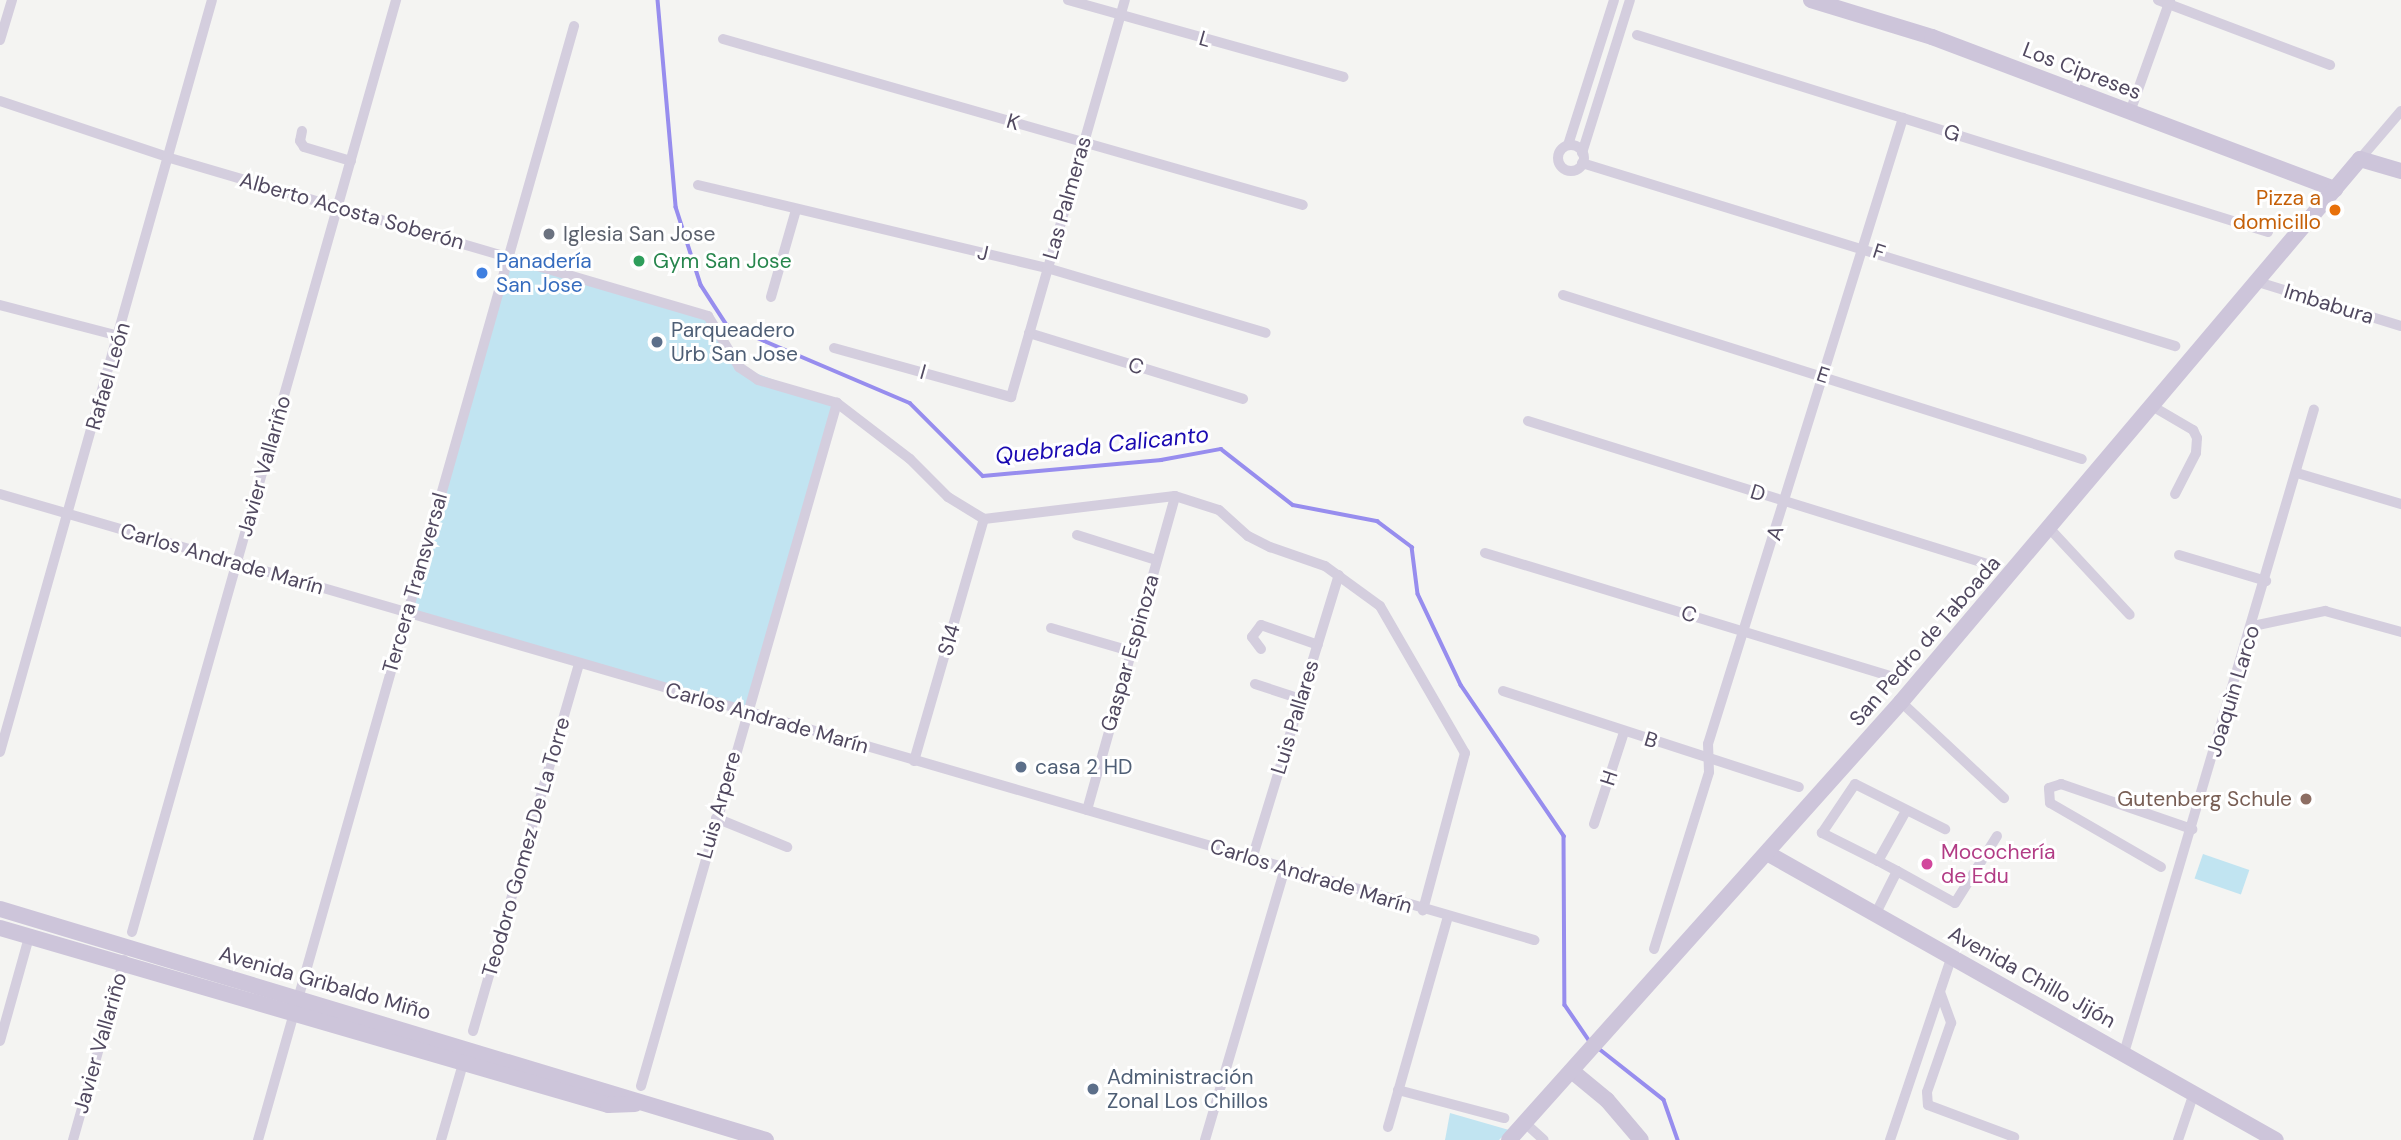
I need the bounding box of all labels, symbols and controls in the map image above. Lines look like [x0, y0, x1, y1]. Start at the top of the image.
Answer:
street label: L [1196, 25, 1214, 53]
street label: Los Cipreses [2019, 37, 2145, 105]
street label: K [1004, 108, 1022, 136]
street label: G [1941, 119, 1963, 147]
street label: Las Palmeras [1037, 134, 1097, 262]
street label: Alberto Acosta Soberón [237, 167, 467, 255]
place label: Pizza a domicillo [2233, 185, 2321, 235]
marker: Pizza a domicillo [2327, 202, 2343, 218]
place label: Iglesia San Jose [563, 221, 716, 247]
marker: Iglesia San Jose [541, 226, 557, 242]
street label: F [1870, 238, 1888, 266]
street label: J [975, 240, 991, 266]
place label: Panadería San Jose [496, 248, 592, 298]
place label: Gym San Jose [653, 248, 792, 274]
marker: Gym San Jose [631, 253, 647, 269]
marker: Panadería San Jose [474, 265, 490, 281]
street label: Imbabura [2281, 278, 2377, 330]
place label: Parqueadero Urb San Jose [671, 317, 798, 367]
street label: Rafael León [81, 319, 135, 433]
marker: Parqueadero Urb San Jose [649, 334, 665, 350]
street label: C [1125, 352, 1147, 380]
street label: I [917, 359, 929, 385]
street label: E [1813, 361, 1833, 389]
street label: Javier Vallariño [232, 393, 296, 539]
water label: Quebrada Calicanto [994, 420, 1210, 470]
street label: D [1747, 479, 1769, 507]
street label: Tercera Transversal [377, 490, 453, 676]
street label: Carlos Andrade Marín [118, 518, 326, 600]
street label: A [1761, 522, 1789, 544]
street label: San Pedro de Taboada [1844, 551, 2006, 731]
street label: Gaspar Espinoza [1096, 572, 1164, 734]
street label: C [1678, 600, 1700, 628]
street label: S14 [933, 621, 965, 659]
street label: Joaquìn Larco [2201, 622, 2265, 760]
street label: Luis Pallares [1266, 657, 1324, 777]
street label: Carlos Andrade Marín [663, 677, 871, 759]
street label: Teodoro Gomez De La Torre [477, 714, 575, 980]
street label: B [1641, 726, 1661, 754]
street label: Luis Arpere [692, 748, 746, 862]
place label: casa 2 HD [1035, 754, 1132, 780]
marker: casa 2 HD [1013, 759, 1029, 775]
street label: H [1595, 767, 1623, 789]
place label: Gutenberg Schule [2117, 786, 2292, 812]
marker: Gutenberg Schule [2298, 791, 2314, 807]
street label: Carlos Andrade Marín [1207, 833, 1415, 919]
place label: Mocochería de Edu [1941, 839, 2055, 889]
marker: Mocochería de Edu [1919, 856, 1935, 872]
street label: Avenida Chillo Jijón [1944, 921, 2120, 1033]
street label: Avenida Gribaldo Miño [216, 941, 434, 1025]
street label: Javier Vallariño [68, 970, 132, 1116]
place label: Administración Zonal Los Chillos [1107, 1064, 1268, 1114]
marker: Administración Zonal Los Chillos [1085, 1081, 1101, 1097]

